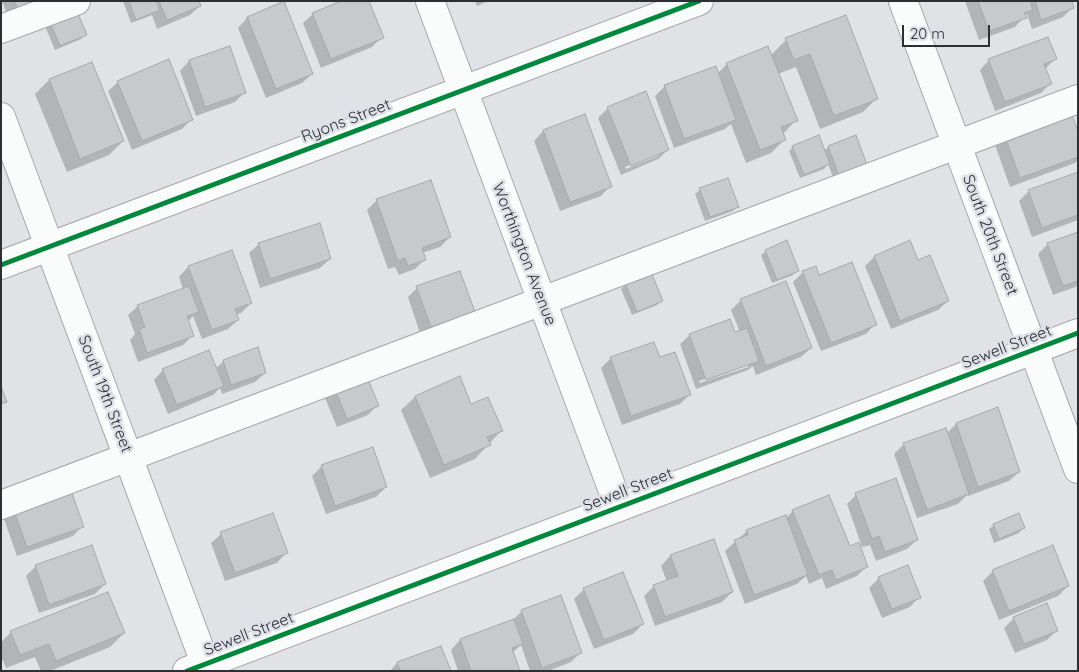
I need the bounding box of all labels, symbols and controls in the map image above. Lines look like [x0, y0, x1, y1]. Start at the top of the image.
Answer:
scale bar [904, 15, 992, 47]
text: 20 m [910, 24, 945, 43]
street label: Ryons Street [299, 95, 393, 147]
street label: South 20th Street [958, 172, 1022, 298]
street label: Worthington Avenue [488, 180, 560, 328]
street label: Sewell Street [959, 321, 1055, 373]
street label: South 19th Street [74, 333, 136, 455]
street label: Sewell Street [580, 464, 676, 516]
street label: Sewell Street [201, 608, 297, 660]

